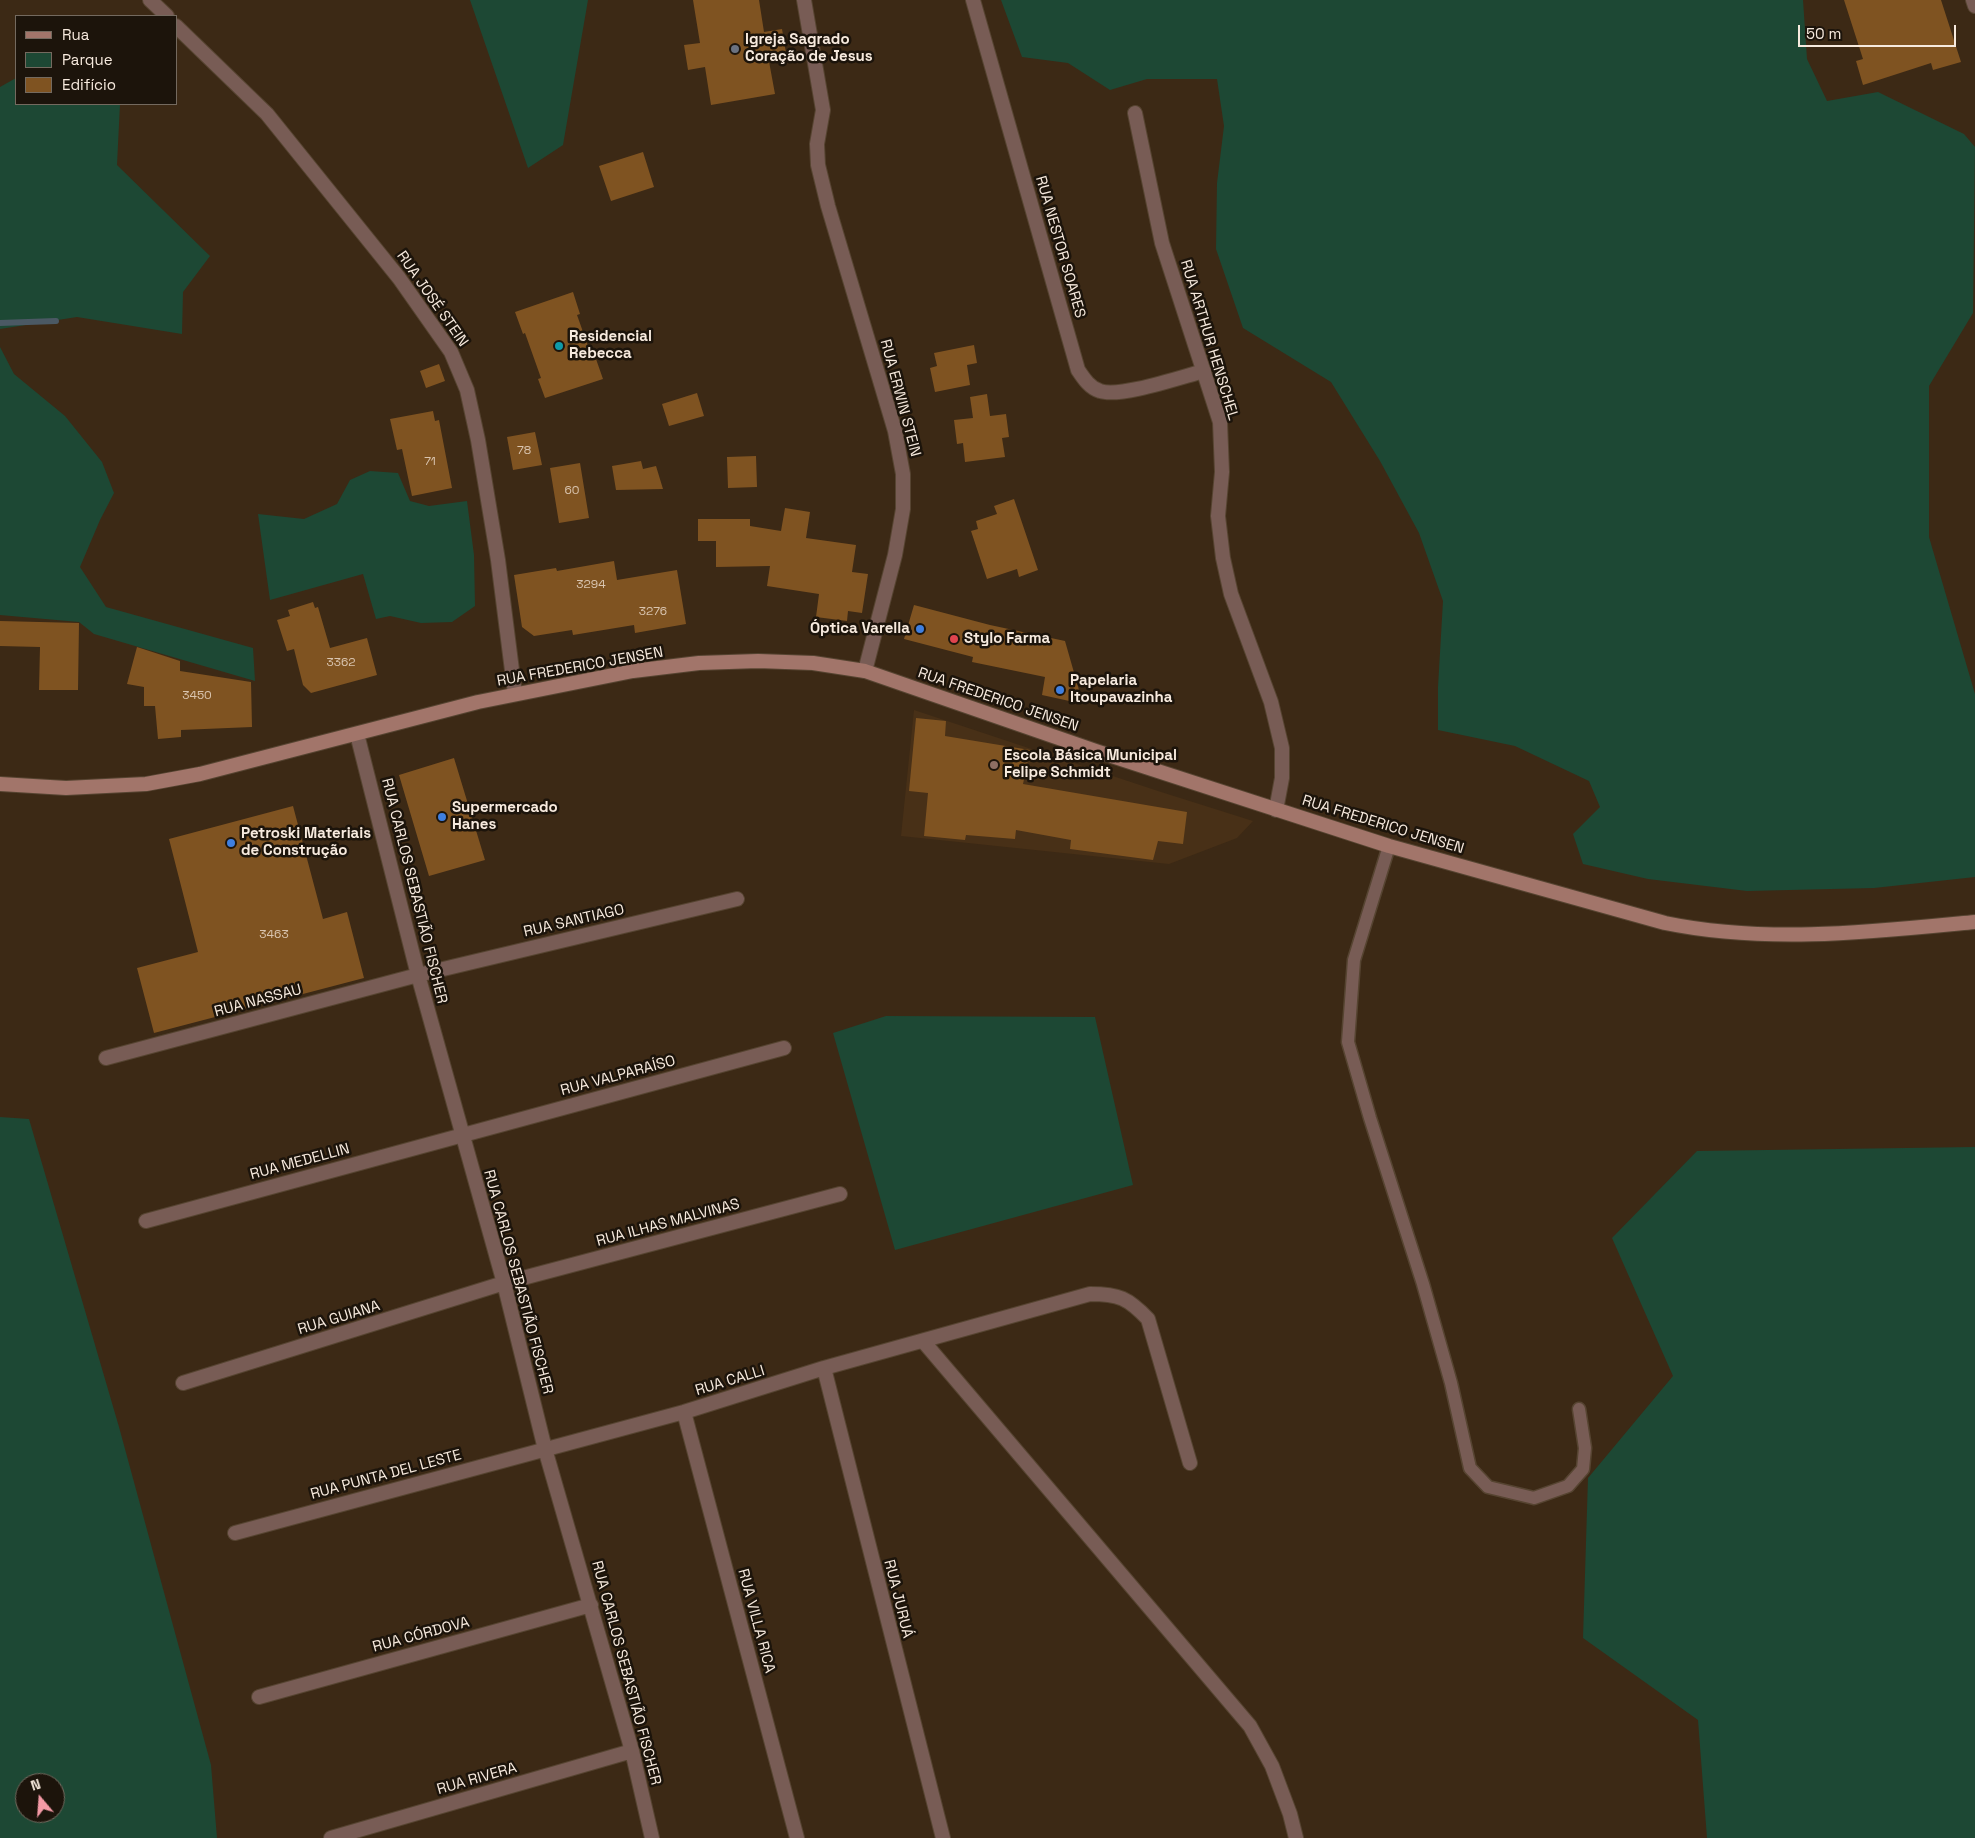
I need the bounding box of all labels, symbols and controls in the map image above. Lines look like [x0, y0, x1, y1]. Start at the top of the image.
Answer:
legend [15, 15, 178, 105]
scale bar [1800, 15, 1958, 47]
text: 50 m [1806, 24, 1841, 43]
text: Rua [62, 25, 89, 44]
place label: Igreja Sagrado Coração de Jesus [745, 31, 873, 66]
marker: Igreja Sagrado Coração de Jesus [729, 43, 741, 55]
text: Parque [62, 50, 113, 69]
text: Edifício [62, 75, 116, 94]
street label: RUA NESTOR SOARES [1031, 174, 1089, 320]
street label: RUA JOSÉ STEIN [392, 248, 472, 350]
street label: RUA ARTHUR HENSCHEL [1176, 258, 1242, 422]
place label: Residencial Rebecca [569, 328, 652, 363]
street label: RUA ERWIN STEIN [876, 337, 924, 459]
marker: Residencial Rebecca [553, 340, 565, 352]
house number: 78 [517, 444, 531, 458]
house number: 71 [424, 455, 436, 469]
house number: 60 [564, 484, 580, 498]
house number: 3294 [576, 578, 606, 592]
house number: 3276 [639, 605, 667, 619]
place label: Óptica Varella [810, 620, 910, 638]
marker: Óptica Varella [914, 623, 926, 635]
place label: Stylo Farma [964, 630, 1050, 648]
marker: Stylo Farma [948, 633, 960, 645]
street label: RUA FREDERICO JENSEN [495, 644, 665, 690]
house number: 3362 [326, 656, 356, 670]
street label: RUA FREDERICO JENSEN [915, 664, 1081, 736]
place label: Papelaria Itoupavazinha [1070, 672, 1172, 707]
marker: Papelaria Itoupavazinha [1054, 684, 1066, 696]
house number: 3450 [182, 689, 212, 703]
place label: Escola Básica Municipal Felipe Schmidt [1004, 747, 1177, 782]
marker: Escola Básica Municipal Felipe Schmidt [988, 759, 1000, 771]
street label: RUA CARLOS SEBASTIÃO FISCHER [377, 776, 451, 1006]
street label: RUA FREDERICO JENSEN [1300, 792, 1466, 858]
place label: Supermercado Hanes [452, 799, 558, 834]
marker: Supermercado Hanes [436, 811, 448, 823]
place label: Petroski Materiais de Construção [241, 825, 371, 860]
marker: Petroski Materiais de Construção [225, 837, 237, 849]
street label: RUA SANTIAGO [522, 901, 626, 941]
house number: 3463 [259, 928, 289, 942]
street label: RUA NASSAU [212, 981, 304, 1021]
street label: RUA VALPARAÍSO [559, 1052, 677, 1100]
street label: RUA MEDELLIN [248, 1140, 352, 1184]
street label: RUA CARLOS SEBASTIÃO FISCHER [479, 1168, 557, 1396]
street label: RUA ILHAS MALVINAS [594, 1195, 742, 1251]
street label: RUA GUIANA [296, 1297, 382, 1339]
street label: RUA CALLI [693, 1362, 767, 1400]
street label: RUA PUNTA DEL LESTE [309, 1446, 463, 1504]
street label: RUA JURUÁ [880, 1558, 916, 1640]
street label: RUA CARLOS SEBASTIÃO FISCHER [587, 1559, 665, 1787]
street label: RUA VILLA RICA [733, 1567, 779, 1675]
street label: RUA CÓRDOVA [371, 1613, 471, 1657]
street label: RUA RIVERA [435, 1759, 519, 1799]
north arrow [15, 1773, 65, 1823]
text: N [28, 1775, 43, 1795]

